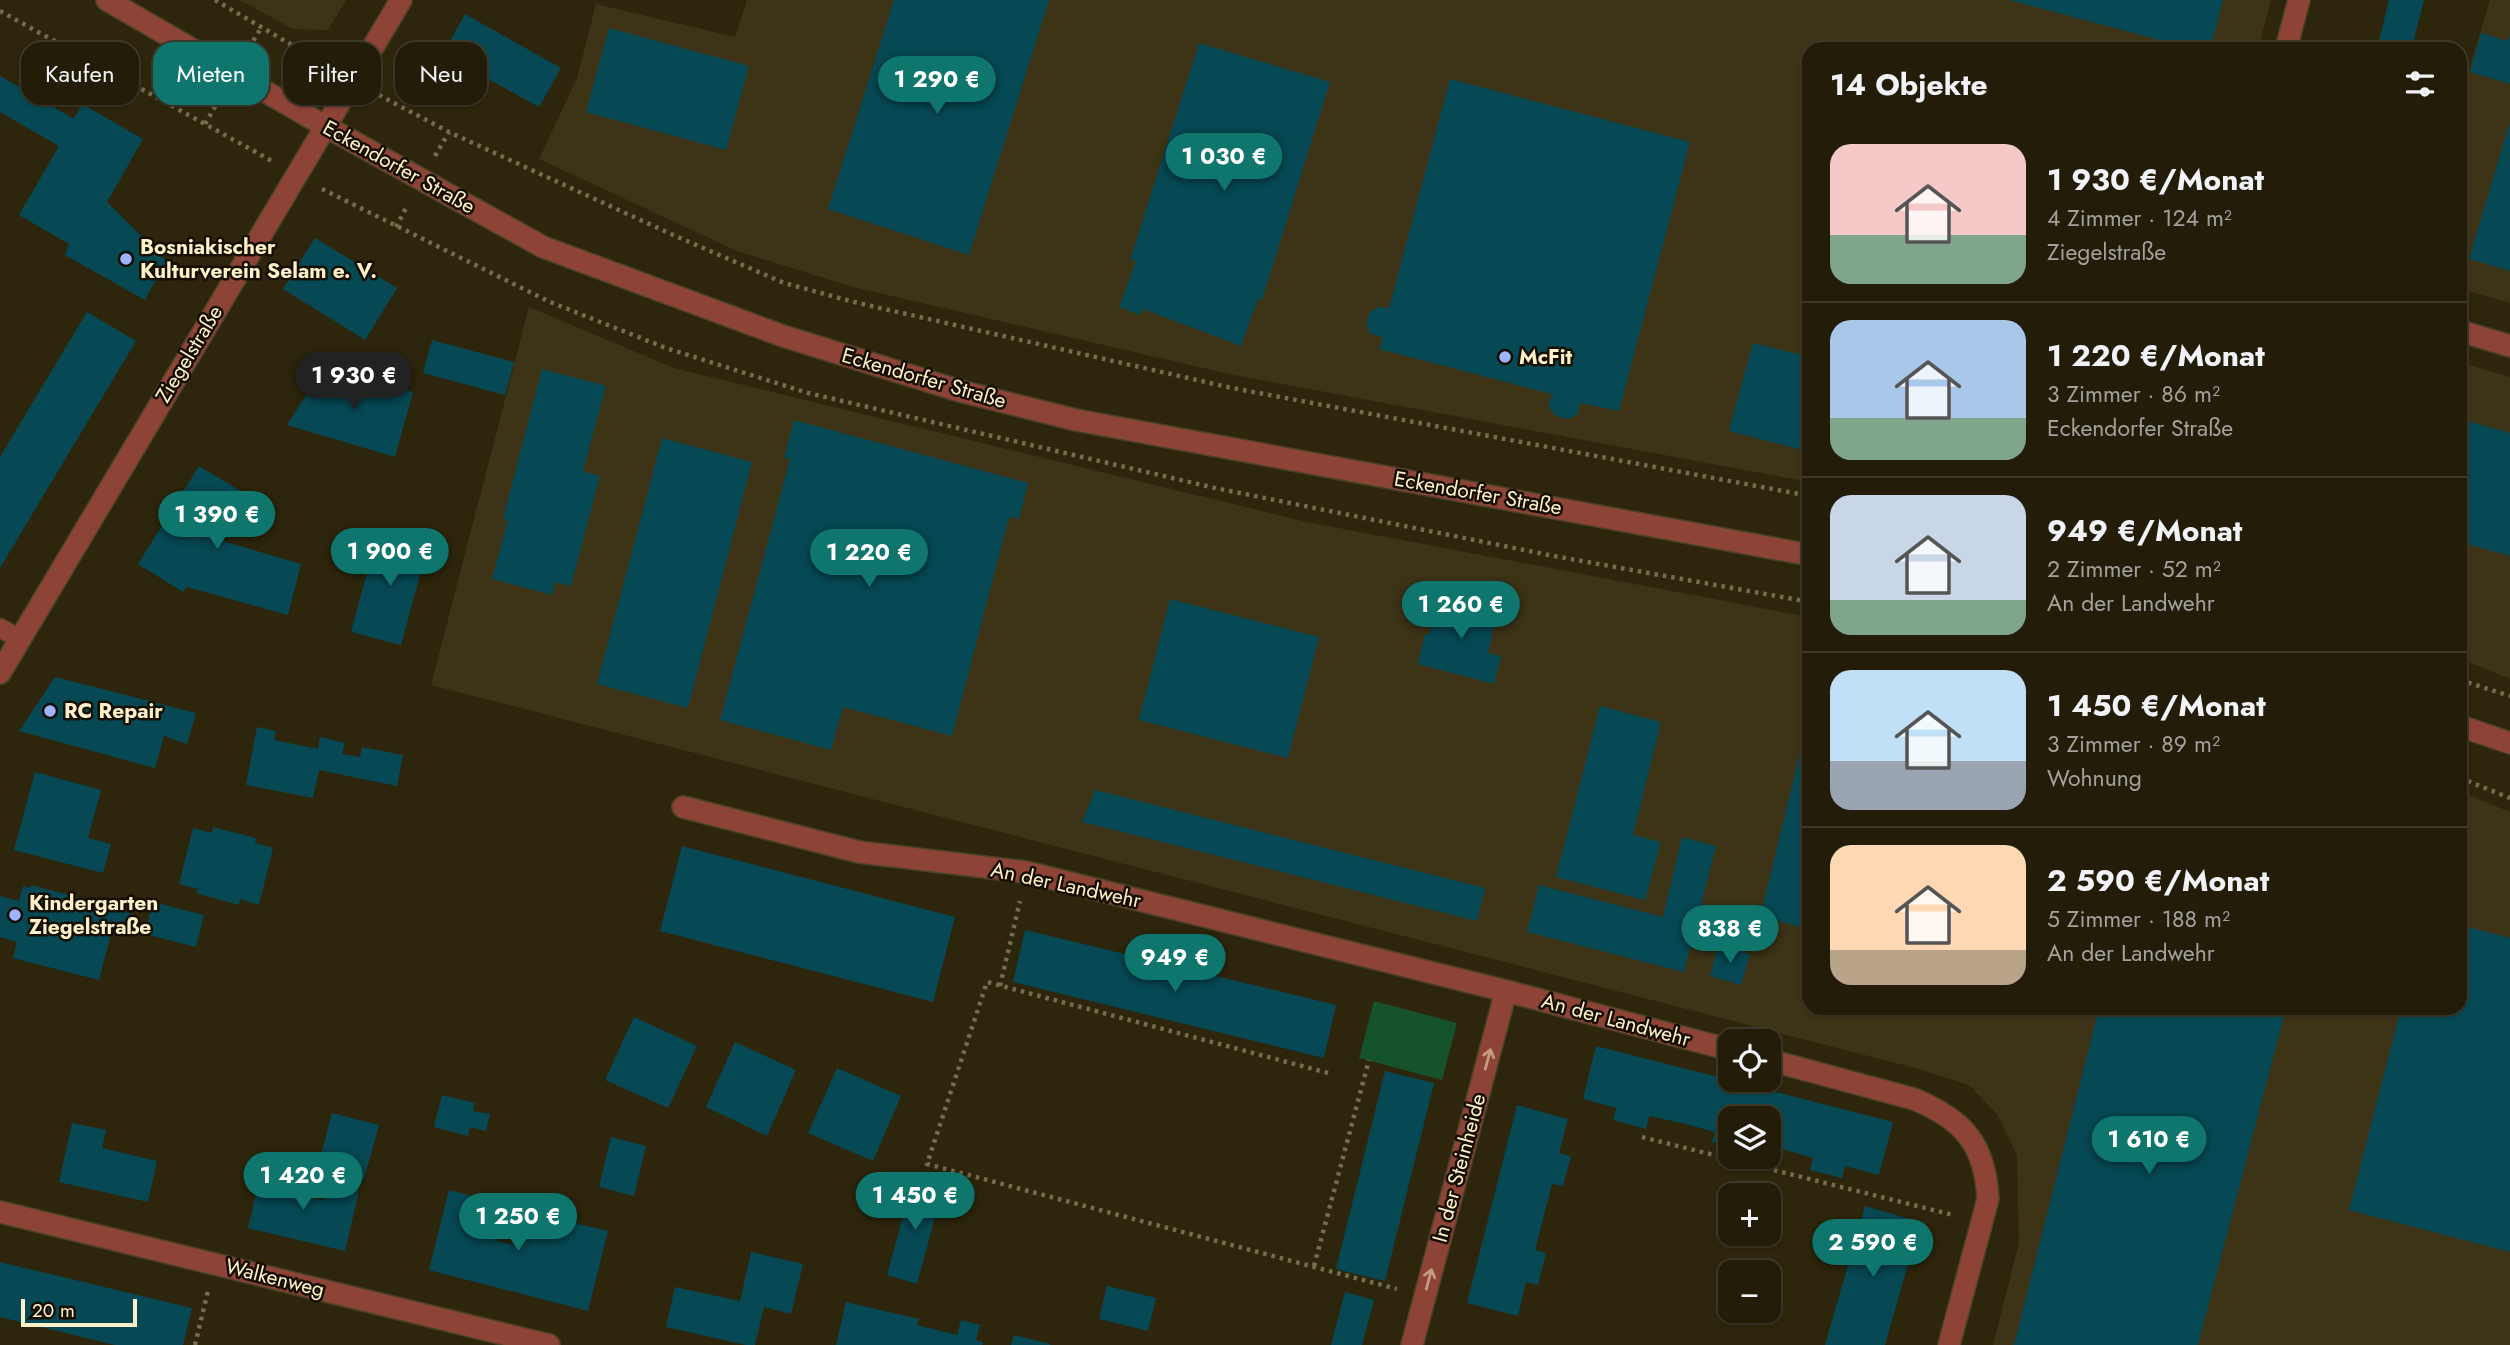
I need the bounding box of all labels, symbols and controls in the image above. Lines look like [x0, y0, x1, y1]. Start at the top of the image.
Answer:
chip: Kaufen [21, 42, 139, 105]
chip: Mieten [153, 42, 269, 105]
chip: Filter [283, 42, 381, 105]
chip: Neu [395, 42, 487, 105]
pin: 1 290 € [872, 57, 1002, 116]
text: 1 290 € [894, 62, 980, 96]
text: 14 Objekte [1830, 63, 1988, 106]
icon: filters [2401, 65, 2439, 103]
street label: Eckendorfer Straße [317, 113, 481, 221]
pin: 1 030 € [1159, 134, 1289, 193]
text: 1 030 € [1181, 139, 1267, 173]
text: 1 930 €/Monat [2047, 158, 2264, 201]
icon: home [1886, 172, 1970, 256]
text: 4 Zimmer · 124 m² [2047, 201, 2232, 235]
place label: Bosniakischer Kulturverein Selam e. V. [140, 232, 377, 286]
text: Ziegelstraße [2047, 235, 2166, 269]
marker: Bosniakischer Kulturverein Selam e. V. [118, 251, 134, 267]
street label: Ziegelstraße [148, 299, 230, 408]
text: 1 220 €/Monat [2047, 334, 2265, 377]
street label: Eckendorfer Straße [838, 340, 1010, 416]
place label: McFit [1519, 342, 1572, 372]
icon: home [1886, 348, 1970, 432]
marker: McFit [1497, 349, 1513, 365]
pin: 1 930 € [289, 352, 419, 412]
text: 1 930 € [311, 358, 397, 392]
text: 3 Zimmer · 86 m² [2047, 377, 2220, 411]
text: Eckendorfer Straße [2047, 411, 2233, 445]
street label: Eckendorfer Straße [1392, 463, 1564, 523]
pin: 1 390 € [152, 491, 282, 551]
text: 1 390 € [174, 497, 260, 531]
text: 949 €/Monat [2047, 509, 2242, 552]
icon: home [1886, 523, 1970, 607]
pin: 1 900 € [325, 528, 455, 588]
pin: 1 220 € [804, 530, 934, 589]
text: 1 900 € [347, 534, 433, 568]
text: 1 220 € [826, 535, 912, 569]
text: 2 Zimmer · 52 m² [2047, 552, 2221, 586]
pin: 1 260 € [1396, 582, 1526, 641]
text: An der Landwehr [2047, 586, 2215, 620]
text: 1 260 € [1418, 587, 1504, 621]
text: 1 450 €/Monat [2047, 684, 2266, 727]
place label: RC Repair [64, 696, 163, 726]
icon: home [1886, 698, 1970, 782]
marker: RC Repair [42, 703, 58, 719]
text: 3 Zimmer · 89 m² [2047, 727, 2220, 761]
text: Wohnung [2047, 761, 2142, 795]
street label: An der Landwehr [988, 854, 1145, 916]
text: 2 590 €/Monat [2047, 859, 2269, 902]
icon: home [1886, 873, 1970, 957]
place label: Kindergarten Ziegelstraße [29, 888, 158, 942]
text: 5 Zimmer · 188 m² [2047, 902, 2230, 936]
pin: 838 € [1681, 906, 1779, 965]
marker: Kindergarten Ziegelstraße [7, 907, 23, 923]
text: 838 € [1697, 911, 1763, 945]
pin: 949 € [1126, 934, 1224, 994]
text: An der Landwehr [2047, 936, 2215, 970]
text: 949 € [1141, 940, 1209, 974]
street label: An der Landwehr [1538, 986, 1695, 1054]
map controls [1718, 1029, 1781, 1323]
button: locate [1718, 1029, 1781, 1092]
one-way arrow [1482, 1048, 1495, 1071]
street label: In der Steinheide [1425, 1090, 1493, 1246]
button: layers [1718, 1106, 1781, 1169]
pin: 1 610 € [2084, 1116, 2214, 1176]
text: 1 610 € [2108, 1122, 2190, 1156]
pin: 1 420 € [238, 1152, 368, 1212]
text: 1 420 € [260, 1158, 346, 1192]
pin: 1 450 € [850, 1172, 980, 1232]
text: 1 450 € [872, 1178, 958, 1212]
button: + [1718, 1183, 1781, 1246]
pin: 1 250 € [453, 1194, 583, 1253]
text: 1 250 € [475, 1199, 561, 1233]
pin: 2 590 € [1808, 1220, 1938, 1279]
text: 2 590 € [1828, 1225, 1918, 1259]
street label: Walkenweg [222, 1251, 328, 1305]
button: − [1718, 1260, 1781, 1323]
one-way arrow [1423, 1268, 1436, 1291]
scale bar [21, 1296, 136, 1328]
text: 20 m [32, 1297, 75, 1324]

